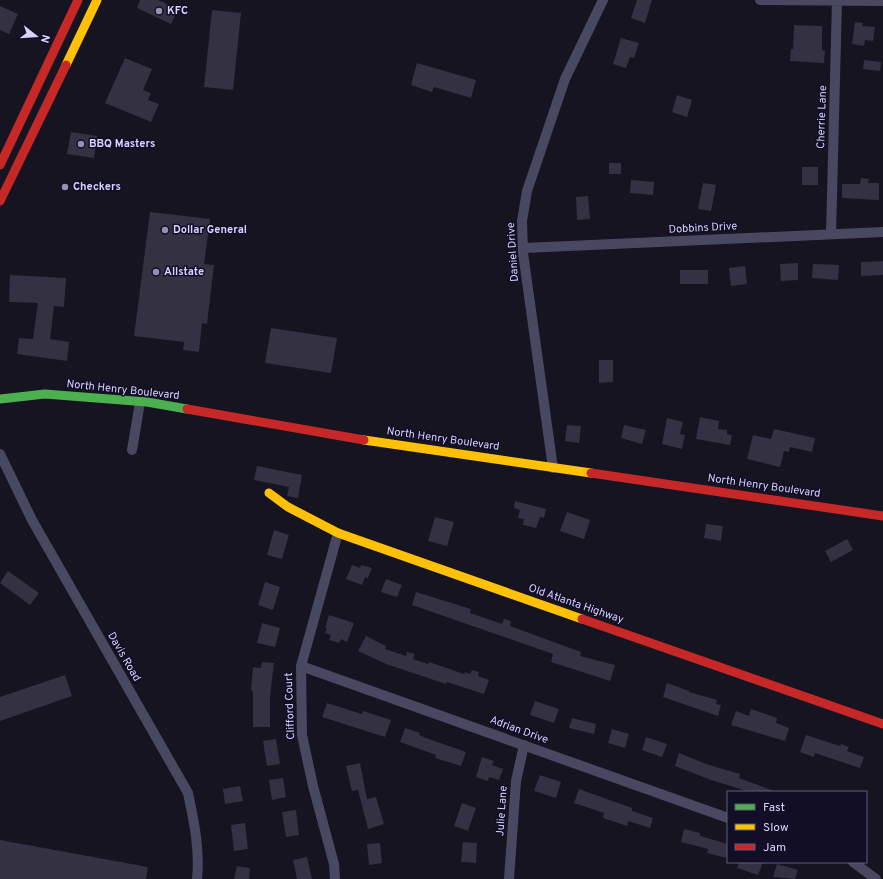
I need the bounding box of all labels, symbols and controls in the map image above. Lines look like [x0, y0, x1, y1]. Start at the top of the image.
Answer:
place label: KFC [167, 4, 188, 18]
marker: KFC [154, 6, 164, 16]
north arrow [16, 16, 56, 56]
text: N [37, 33, 52, 44]
street label: Cherrie Lane [814, 85, 830, 149]
place label: BBQ Masters [89, 137, 155, 151]
marker: BBQ Masters [76, 139, 86, 149]
place label: Checkers [73, 180, 121, 194]
marker: Checkers [60, 182, 70, 192]
street label: Dobbins Drive [668, 219, 738, 237]
street label: Daniel Drive [504, 222, 522, 282]
place label: Dollar General [173, 223, 247, 237]
marker: Dollar General [160, 225, 170, 235]
place label: Allstate [164, 265, 204, 279]
marker: Allstate [151, 267, 161, 277]
street label: North Henry Boulevard [66, 377, 180, 403]
street label: North Henry Boulevard [386, 424, 500, 454]
street label: North Henry Boulevard [707, 471, 821, 501]
street label: Old Atlanta Highway [527, 581, 626, 627]
street label: Davis Road [104, 630, 144, 684]
street label: Clifford Court [282, 672, 298, 740]
street label: Adrian Drive [488, 713, 550, 747]
street label: Julie Lane [493, 785, 511, 837]
legend [727, 791, 867, 863]
text: Fast [763, 800, 785, 816]
text: Slow [763, 820, 789, 836]
text: Jam [763, 840, 786, 856]

